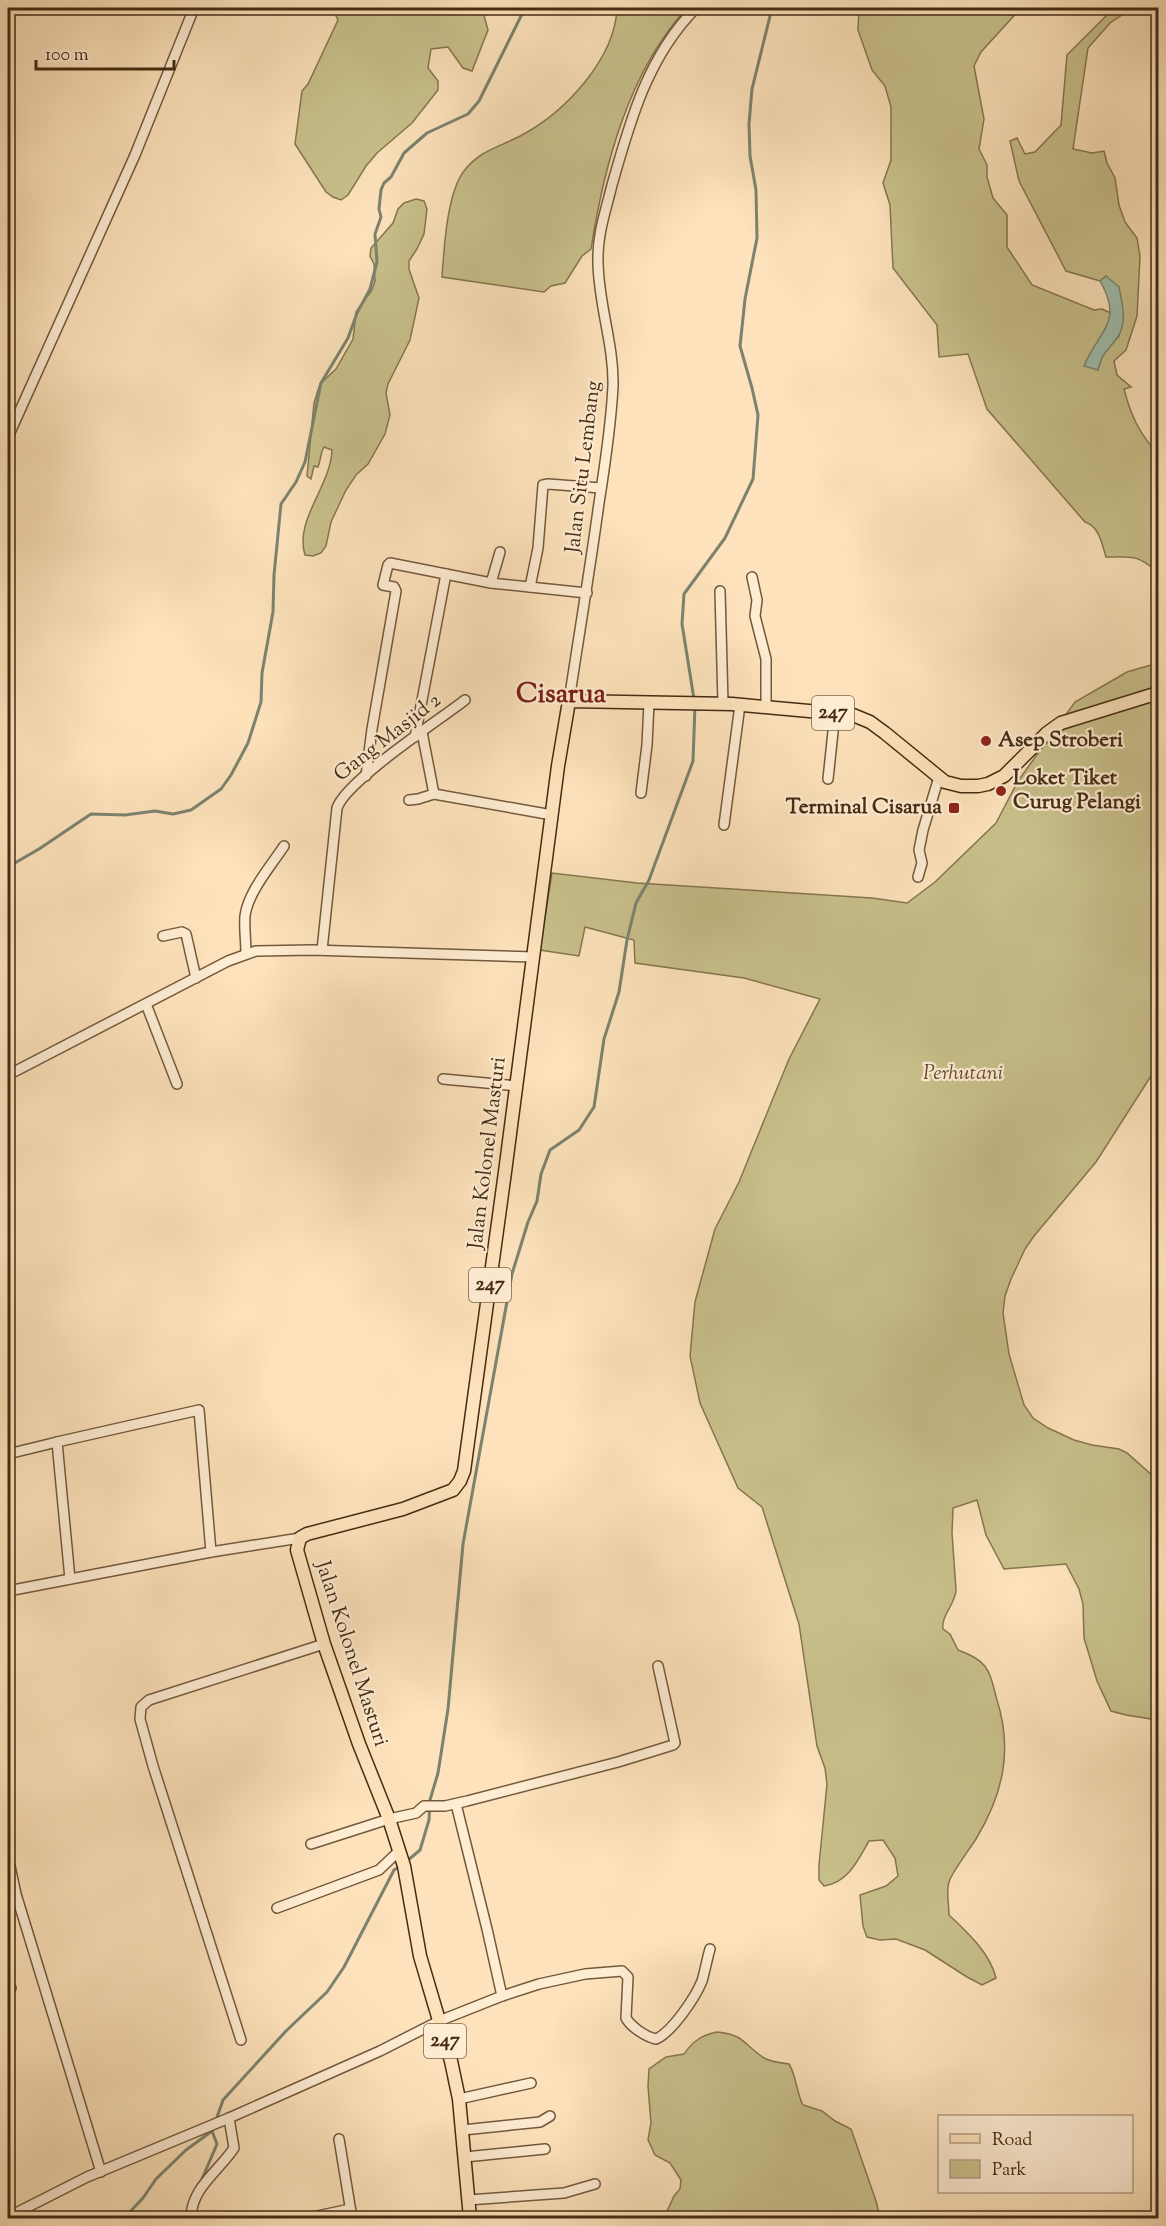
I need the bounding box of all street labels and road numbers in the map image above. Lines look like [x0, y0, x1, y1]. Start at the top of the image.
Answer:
street label: Jalan Situ Lembang [558, 379, 609, 556]
street label: Gang Masjid 2 [328, 686, 448, 790]
road number: 247 [812, 696, 854, 730]
street label: Jalan Kolonel Masturi [461, 1055, 515, 1252]
road number: 247 [469, 1268, 511, 1302]
street label: Jalan Kolonel Masturi [307, 1556, 395, 1751]
road number: 247 [424, 2024, 466, 2058]

